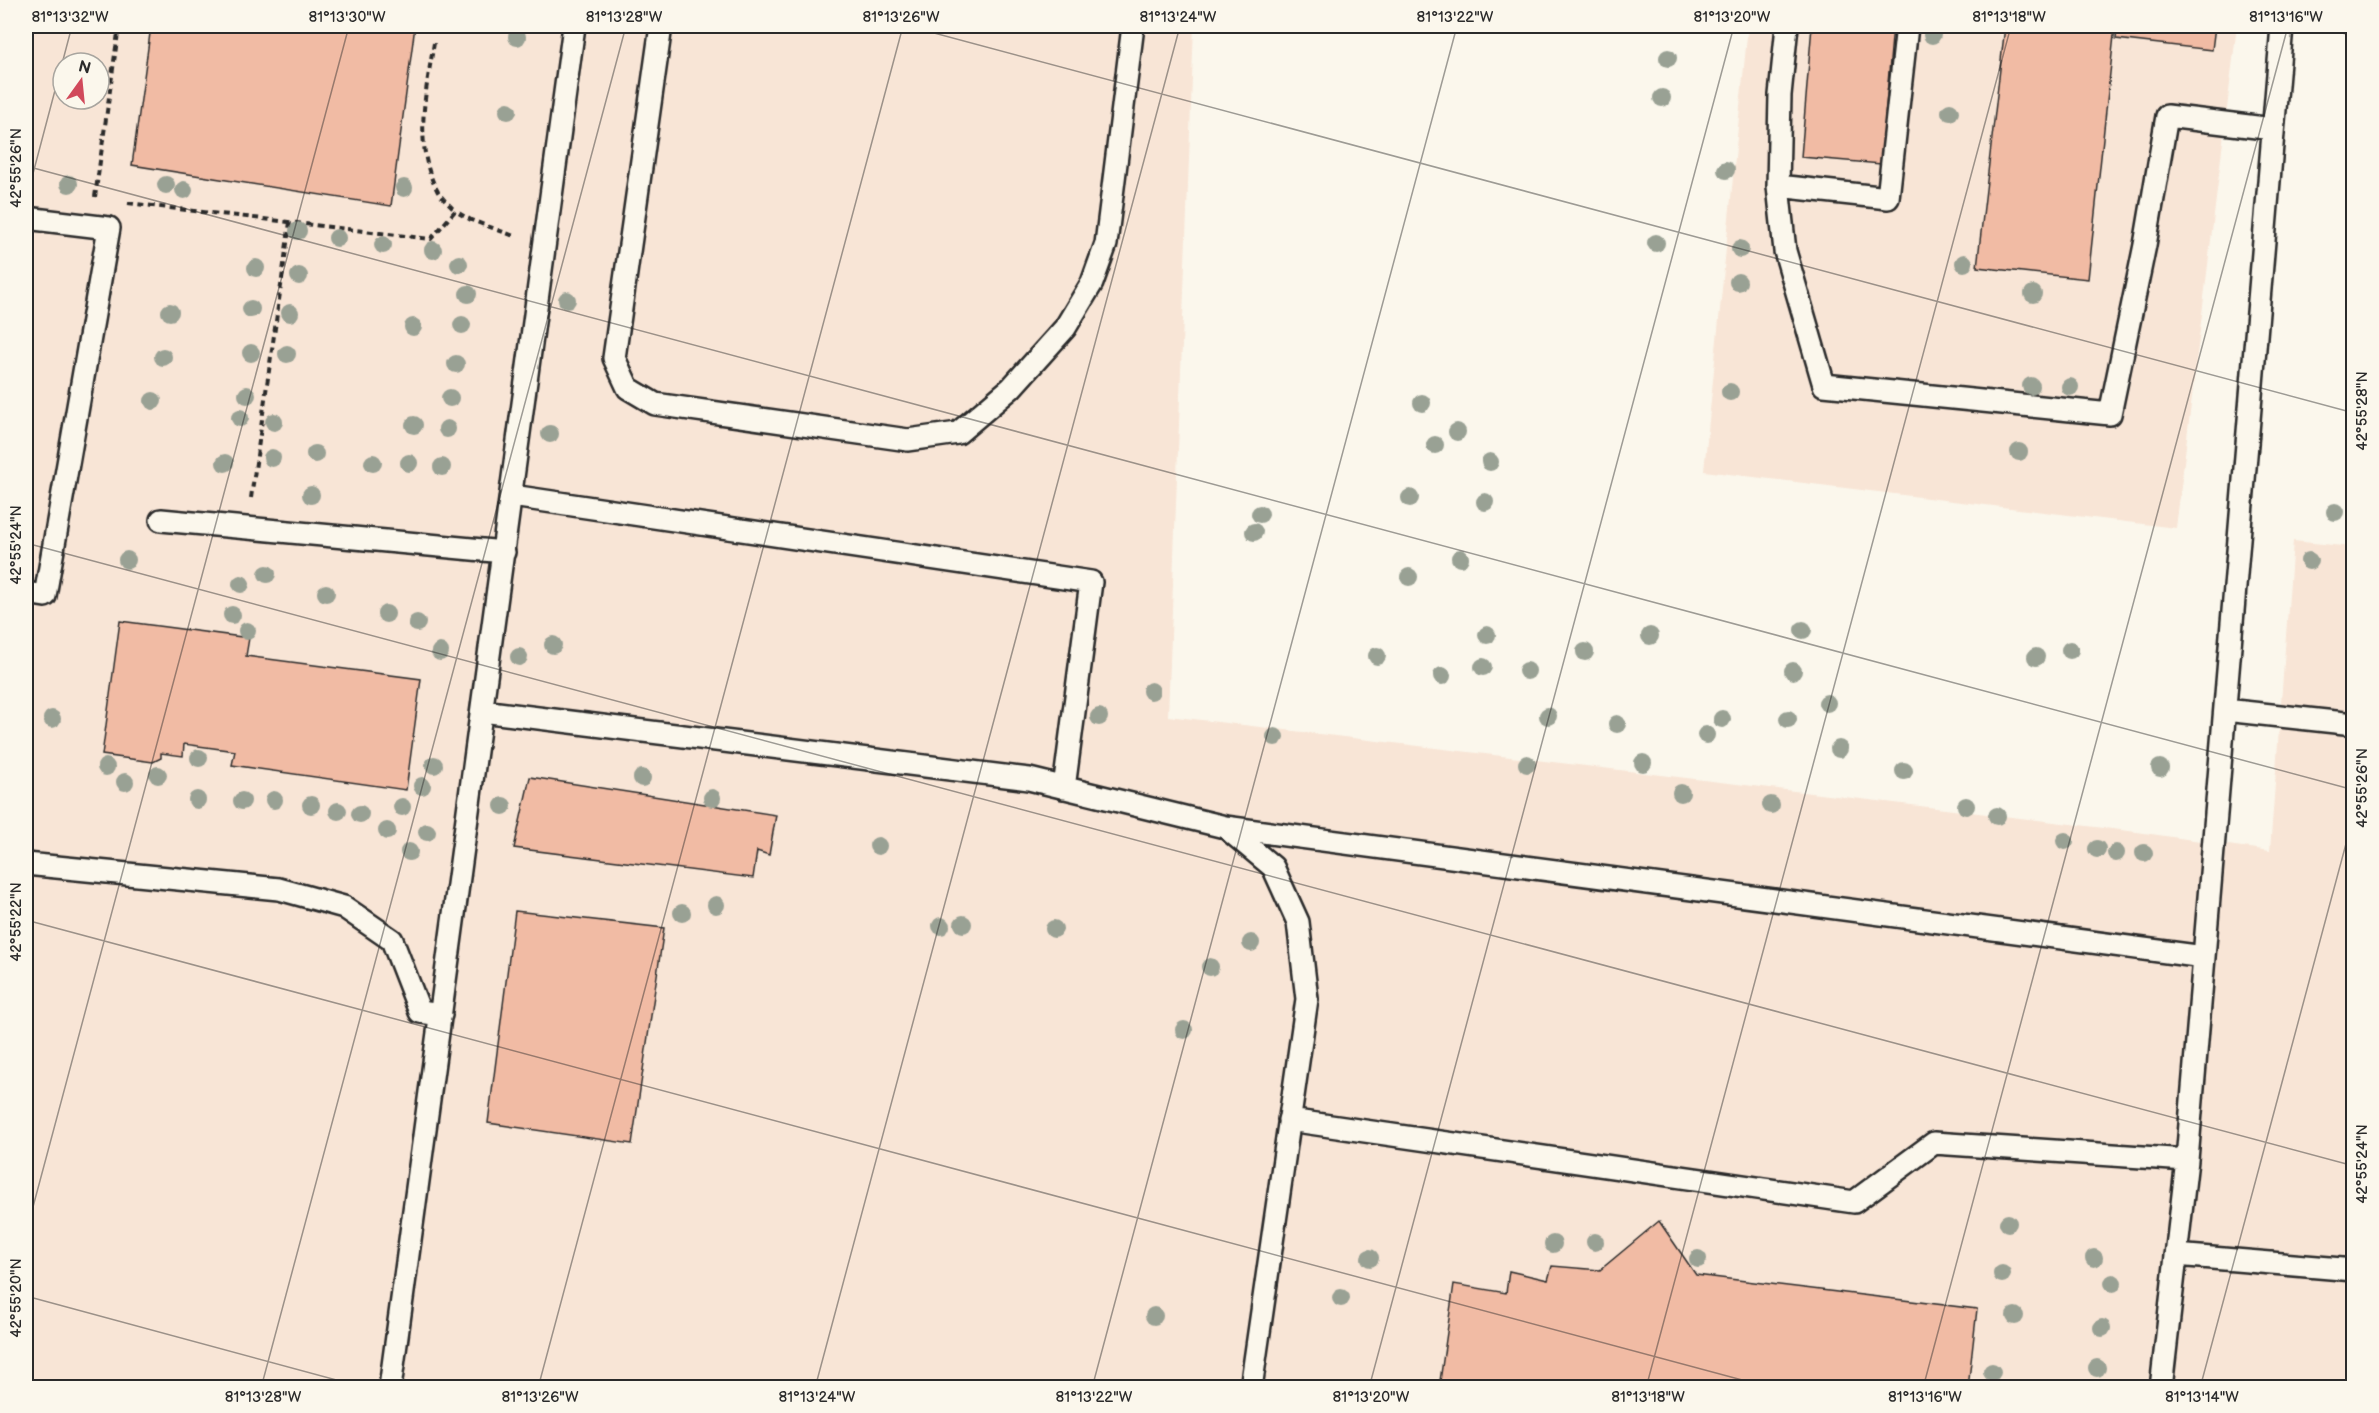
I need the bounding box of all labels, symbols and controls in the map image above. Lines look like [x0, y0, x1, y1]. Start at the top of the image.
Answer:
text: 81°13'32"W [31, 8, 109, 27]
text: 81°13'30"W [308, 8, 386, 27]
text: 81°13'28"W [586, 8, 663, 27]
text: 81°13'26"W [862, 8, 940, 27]
text: 81°13'24"W [1140, 8, 1217, 27]
text: 81°13'22"W [1417, 8, 1494, 27]
text: 81°13'20"W [1694, 8, 1771, 27]
text: 81°13'18"W [1972, 8, 2046, 27]
text: 81°13'16"W [2249, 8, 2323, 27]
north arrow [51, 51, 111, 111]
text: N [76, 57, 93, 79]
text: 42°55'26"N [7, 128, 26, 208]
text: 42°55'28"N [2353, 371, 2372, 451]
text: 42°55'24"N [7, 505, 26, 585]
text: 42°55'26"N [2353, 748, 2372, 828]
text: 42°55'22"N [7, 882, 26, 962]
text: 42°55'24"N [2353, 1124, 2372, 1204]
text: 42°55'20"N [7, 1258, 26, 1338]
text: 81°13'28"W [225, 1388, 302, 1407]
text: 81°13'26"W [501, 1388, 579, 1407]
text: 81°13'24"W [779, 1388, 856, 1407]
text: 81°13'22"W [1056, 1388, 1133, 1407]
text: 81°13'20"W [1333, 1388, 1410, 1407]
text: 81°13'18"W [1611, 1388, 1685, 1407]
text: 81°13'16"W [1888, 1388, 1962, 1407]
text: 81°13'14"W [2165, 1388, 2239, 1407]

